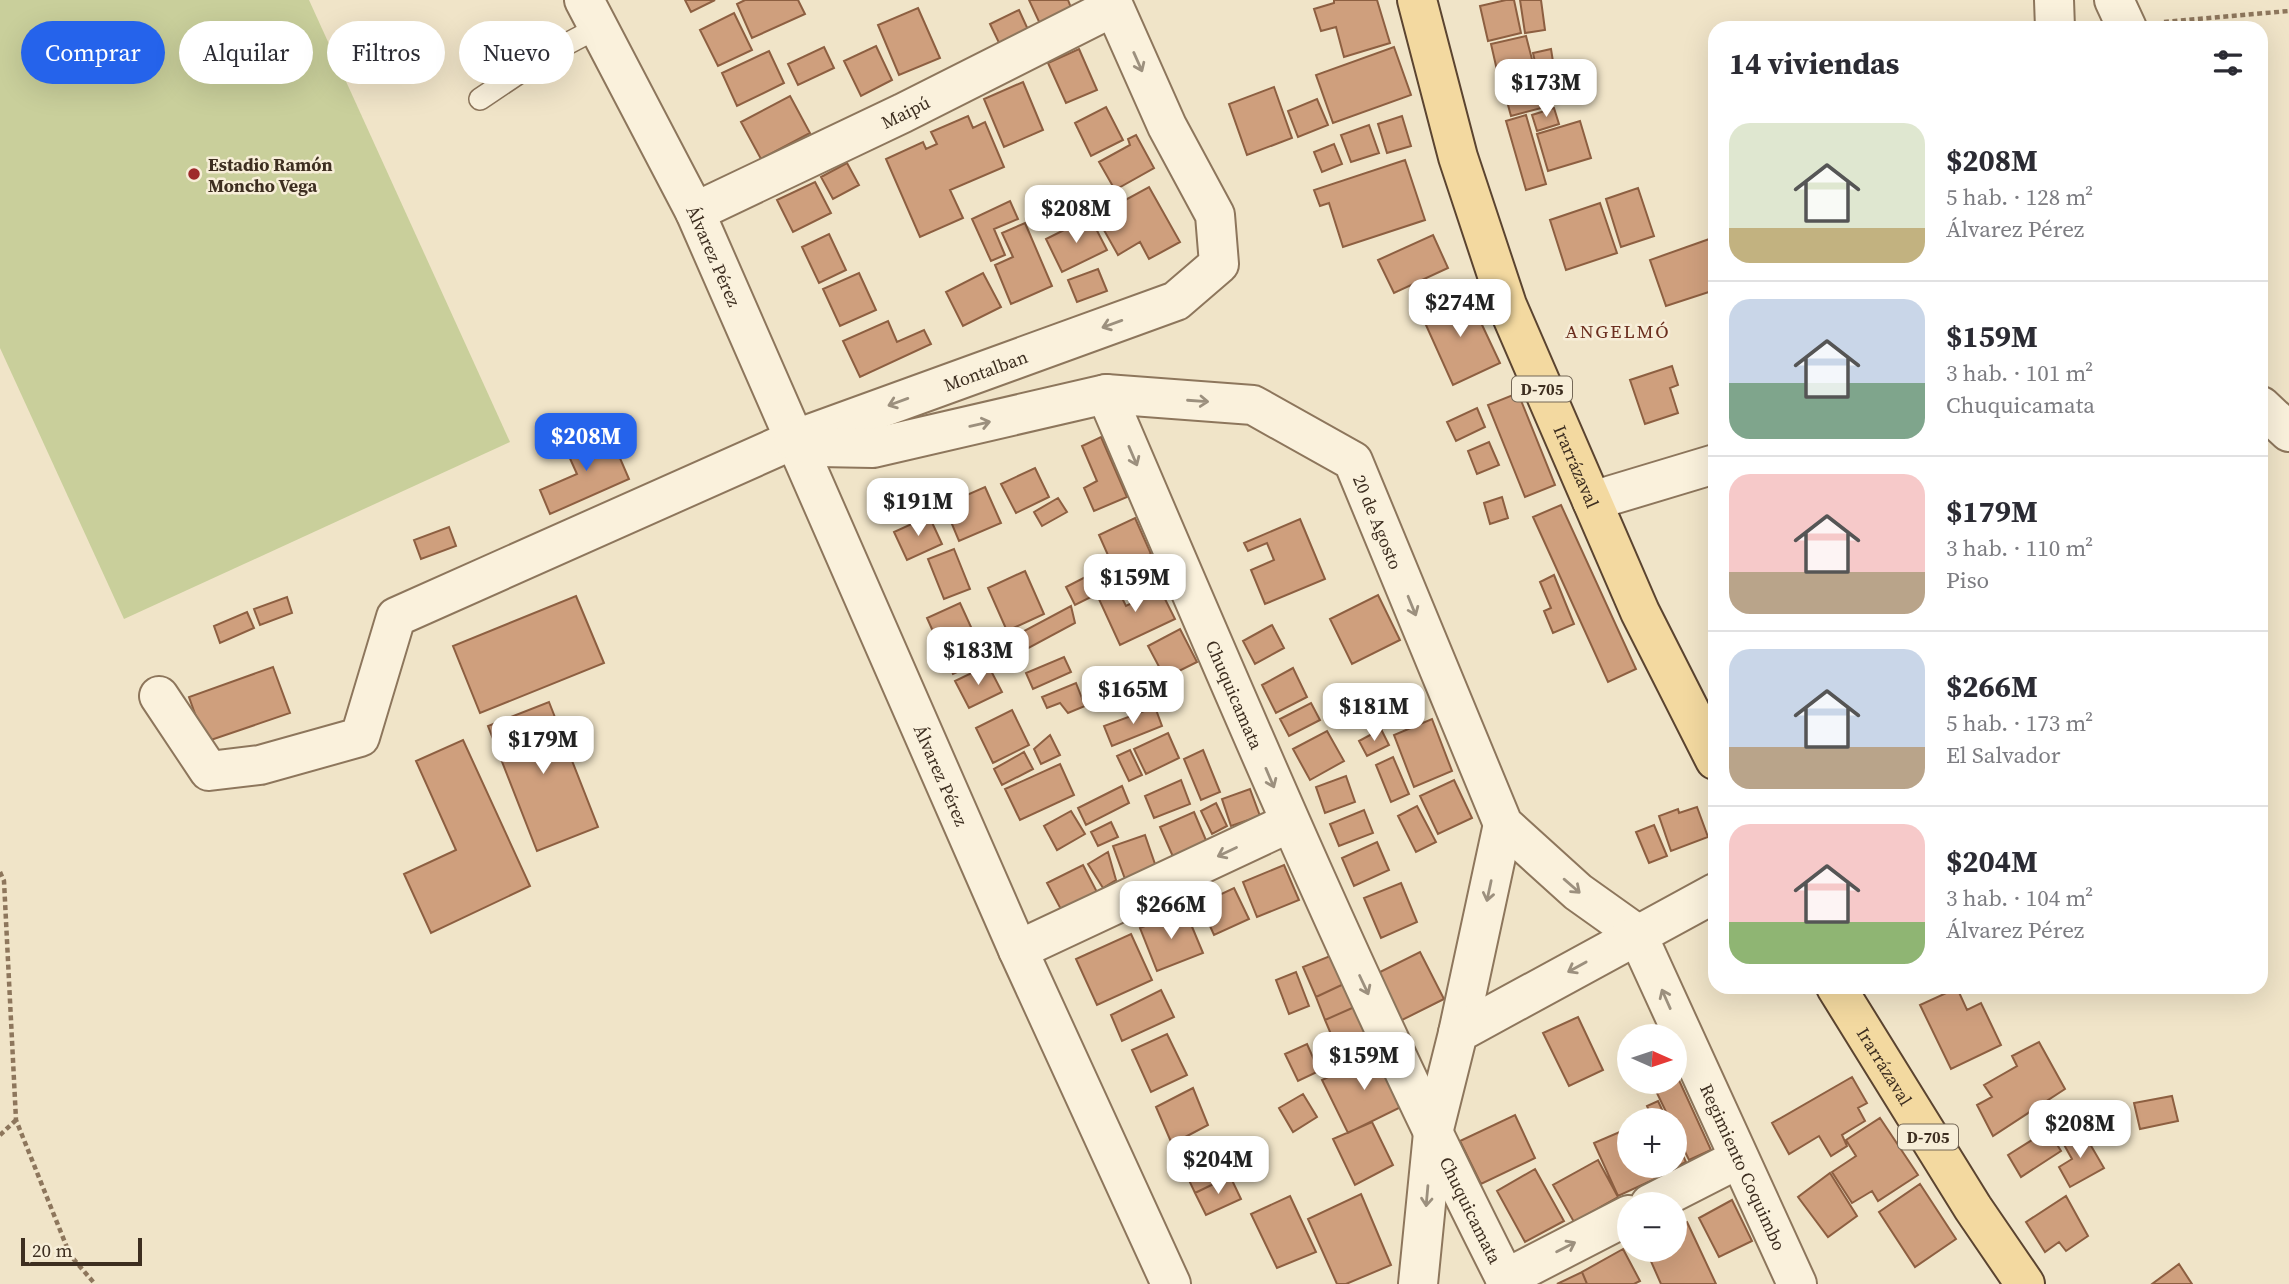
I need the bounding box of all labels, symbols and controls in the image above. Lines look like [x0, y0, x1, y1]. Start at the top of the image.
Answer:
chip: Comprar [21, 21, 165, 84]
chip: Alquilar [179, 21, 313, 84]
chip: Filtros [327, 21, 445, 84]
chip: Nuevo [459, 21, 574, 84]
text: 14 viviendas [1729, 43, 1900, 84]
icon: filters [2209, 44, 2247, 82]
one-way arrow [1132, 51, 1145, 73]
pin: $173M [1497, 60, 1595, 119]
text: $173M [1511, 66, 1581, 98]
street label: Maipú [877, 89, 934, 134]
text: $208M [1946, 140, 2038, 181]
icon: home [1785, 151, 1869, 235]
place label: Estadio Ramón Moncho Vega [208, 152, 333, 198]
marker: Estadio Ramón Moncho Vega [186, 166, 202, 182]
text: 5 hab. · 128 m² [1946, 181, 2093, 213]
pin: $208M [1027, 186, 1125, 245]
text: $208M [1041, 192, 1111, 224]
street label: Álvarez Pérez [681, 200, 747, 310]
text: Álvarez Pérez [1946, 213, 2084, 245]
pin: $274M [1411, 280, 1509, 339]
text: $274M [1425, 286, 1495, 318]
text: $159M [1946, 316, 2038, 357]
district label: ANGELMÓ [1565, 318, 1671, 344]
one-way arrow [1101, 319, 1123, 331]
icon: home [1785, 327, 1869, 411]
street label: Montalban [940, 343, 1031, 397]
text: 3 hab. · 101 m² [1946, 357, 2093, 389]
road number: D-705 [1512, 376, 1572, 402]
text: Chuquicamata [1946, 389, 2095, 421]
one-way arrow [1187, 394, 1210, 407]
one-way arrow [887, 397, 909, 409]
pin: $208M [537, 414, 635, 473]
one-way arrow [968, 417, 991, 430]
text: $208M [551, 420, 621, 452]
street label: Irarrázaval [1548, 421, 1606, 512]
one-way arrow [1127, 445, 1140, 467]
street label: 20 de Agosto [1347, 471, 1409, 573]
pin: $191M [869, 478, 967, 538]
text: $191M [883, 485, 953, 517]
text: $179M [1946, 491, 2038, 532]
icon: home [1785, 502, 1869, 586]
text: 3 hab. · 110 m² [1946, 532, 2093, 564]
pin: $159M [1086, 554, 1184, 614]
text: $159M [1100, 561, 1170, 593]
text: Piso [1946, 564, 1989, 596]
one-way arrow [1407, 594, 1420, 616]
pin: $183M [929, 628, 1027, 687]
text: $183M [943, 634, 1013, 666]
street label: Chuquicamata [1200, 636, 1270, 754]
pin: $165M [1084, 666, 1182, 726]
text: $266M [1946, 666, 2038, 707]
text: $165M [1098, 673, 1168, 705]
icon: home [1785, 677, 1869, 761]
pin: $181M [1325, 684, 1423, 743]
text: $181M [1339, 690, 1409, 722]
text: 5 hab. · 173 m² [1946, 707, 2093, 739]
pin: $179M [494, 716, 592, 776]
street label: Álvarez Pérez [908, 720, 975, 830]
text: $179M [508, 723, 578, 755]
text: El Salvador [1946, 739, 2061, 771]
one-way arrow [1264, 767, 1277, 789]
text: $204M [1946, 841, 2038, 882]
one-way arrow [1217, 846, 1238, 859]
icon: home [1785, 852, 1869, 936]
one-way arrow [1563, 878, 1581, 894]
one-way arrow [1481, 879, 1495, 902]
pin: $266M [1122, 881, 1220, 941]
text: 3 hab. · 104 m² [1946, 882, 2093, 914]
text: $266M [1136, 888, 1206, 920]
text: Álvarez Pérez [1946, 914, 2084, 946]
one-way arrow [1568, 960, 1588, 974]
one-way arrow [1358, 974, 1371, 995]
one-way arrow [1659, 989, 1672, 1011]
street label: Irarrázaval [1851, 1022, 1919, 1110]
north arrow [1617, 1024, 1687, 1094]
map controls [1617, 1024, 1687, 1262]
pin: $159M [1315, 1032, 1413, 1092]
text: $159M [1329, 1039, 1399, 1071]
street label: Regimiento Coquimbo [1695, 1079, 1792, 1254]
pin: $208M [2031, 1100, 2129, 1160]
text: $208M [2045, 1107, 2115, 1139]
button: + [1617, 1108, 1687, 1178]
road number: D-705 [1898, 1124, 1958, 1149]
pin: $204M [1169, 1136, 1267, 1196]
text: $204M [1183, 1143, 1253, 1175]
street label: Chuquicamata [1434, 1152, 1508, 1269]
one-way arrow [1420, 1184, 1433, 1207]
button: − [1617, 1192, 1687, 1262]
scale bar [21, 1235, 142, 1267]
text: 20 m [32, 1237, 73, 1263]
one-way arrow [1555, 1240, 1575, 1254]

